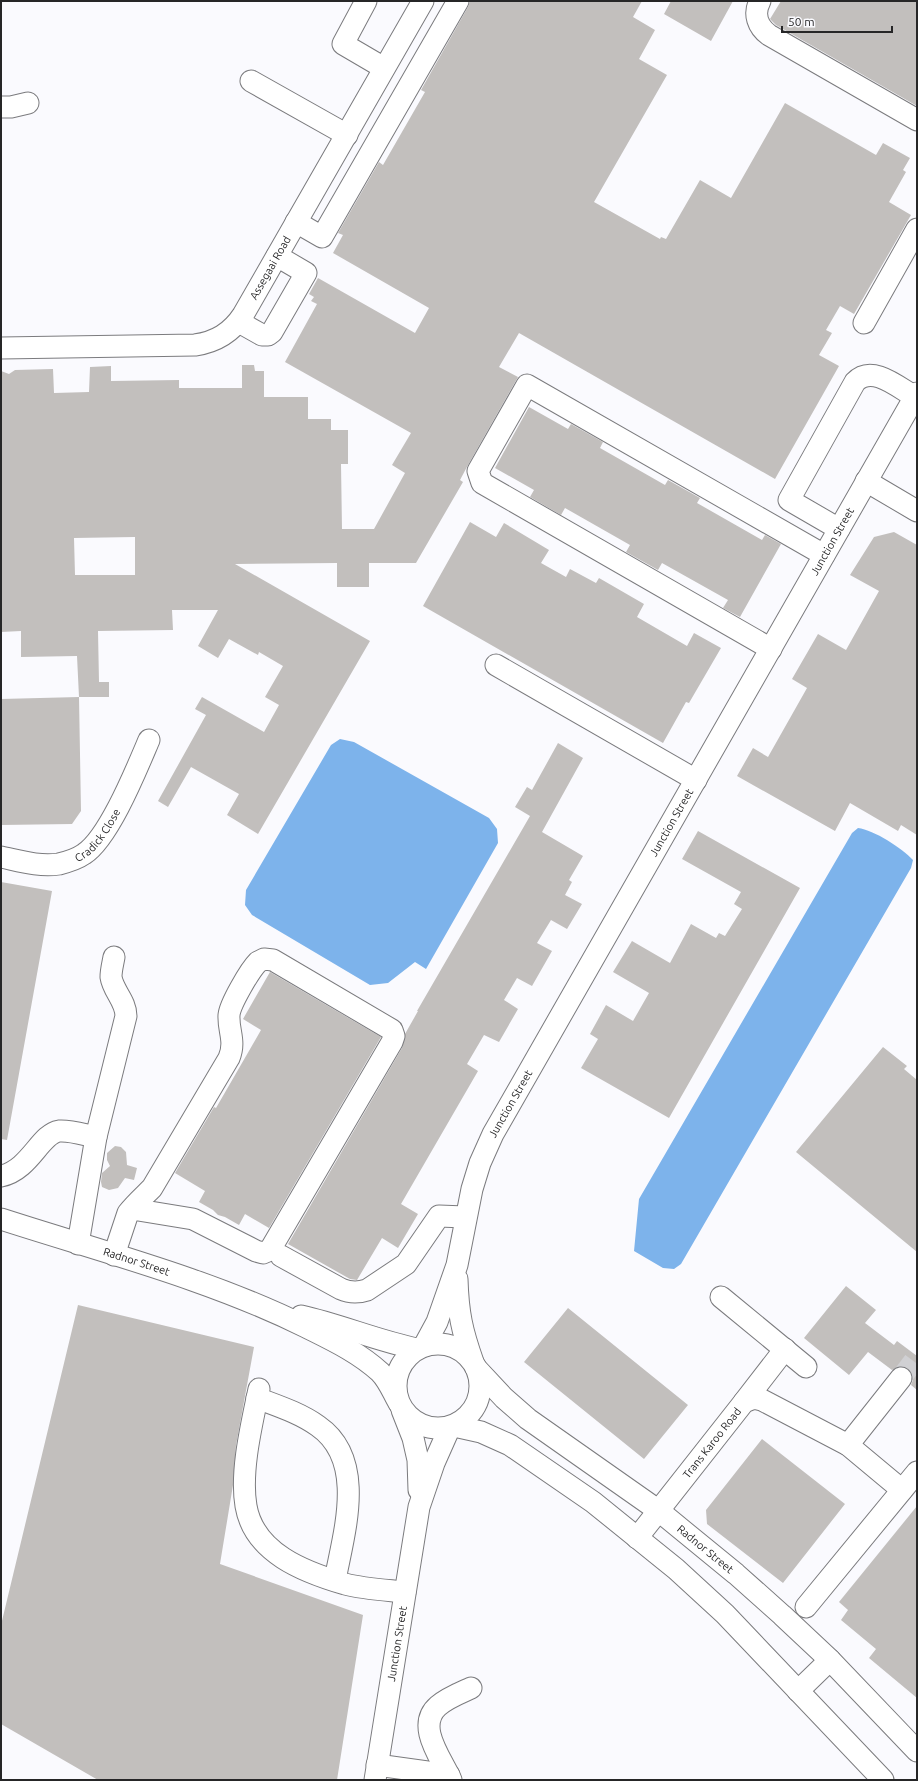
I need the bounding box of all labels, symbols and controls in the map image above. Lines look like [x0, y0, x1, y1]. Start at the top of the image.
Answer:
scale bar [782, 8, 892, 34]
text: 50 m [788, 15, 815, 28]
street label: Assegaai Road [247, 234, 293, 302]
street label: Junction Street [808, 505, 857, 577]
street label: Junction Street [647, 786, 696, 859]
street label: Cradick Close [73, 807, 123, 864]
street label: Junction Street [486, 1067, 535, 1139]
street label: Radnor Street [102, 1245, 172, 1278]
street label: Trans Karoo Road [680, 1405, 743, 1481]
street label: Radnor Street [675, 1522, 736, 1576]
street label: Junction Street [385, 1605, 409, 1682]

